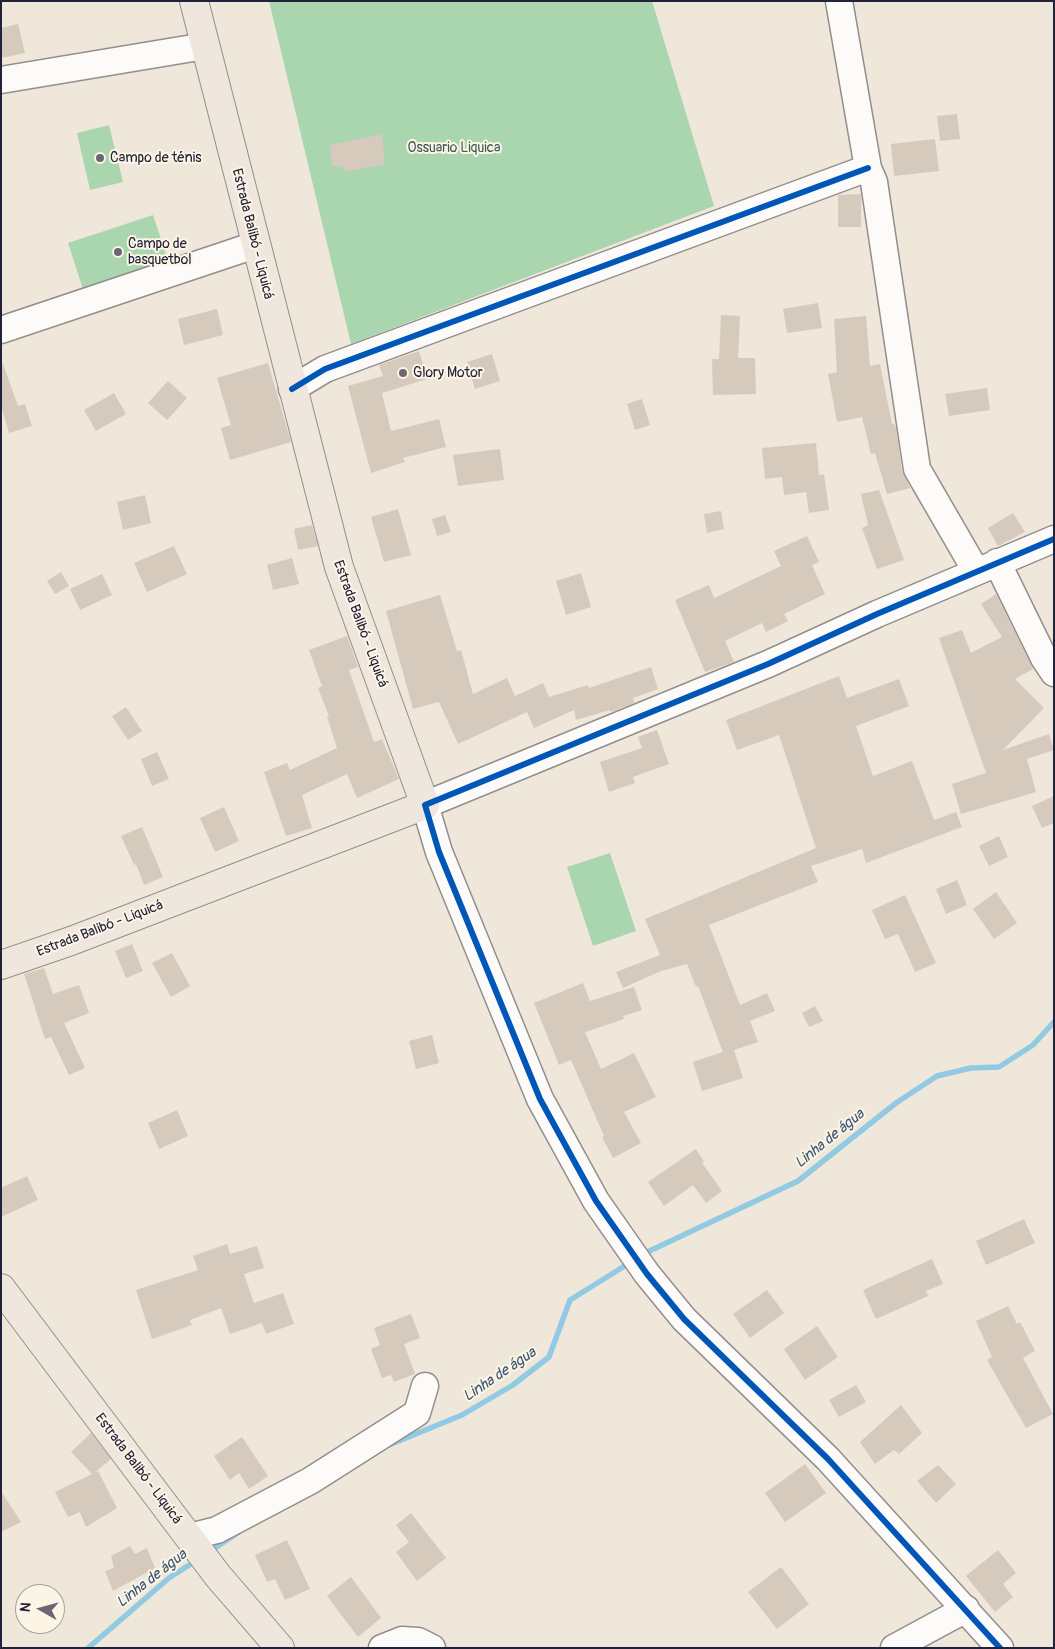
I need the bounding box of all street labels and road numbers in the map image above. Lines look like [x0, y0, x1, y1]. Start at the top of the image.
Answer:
street label: Estrada Balibó - Liquicá [228, 167, 276, 301]
street label: Estrada Balibó - Liquicá [329, 558, 391, 690]
street label: Estrada Balibó - Liquicá [34, 897, 166, 961]
street label: Estrada Balibó - Liquicá [91, 1410, 185, 1528]

